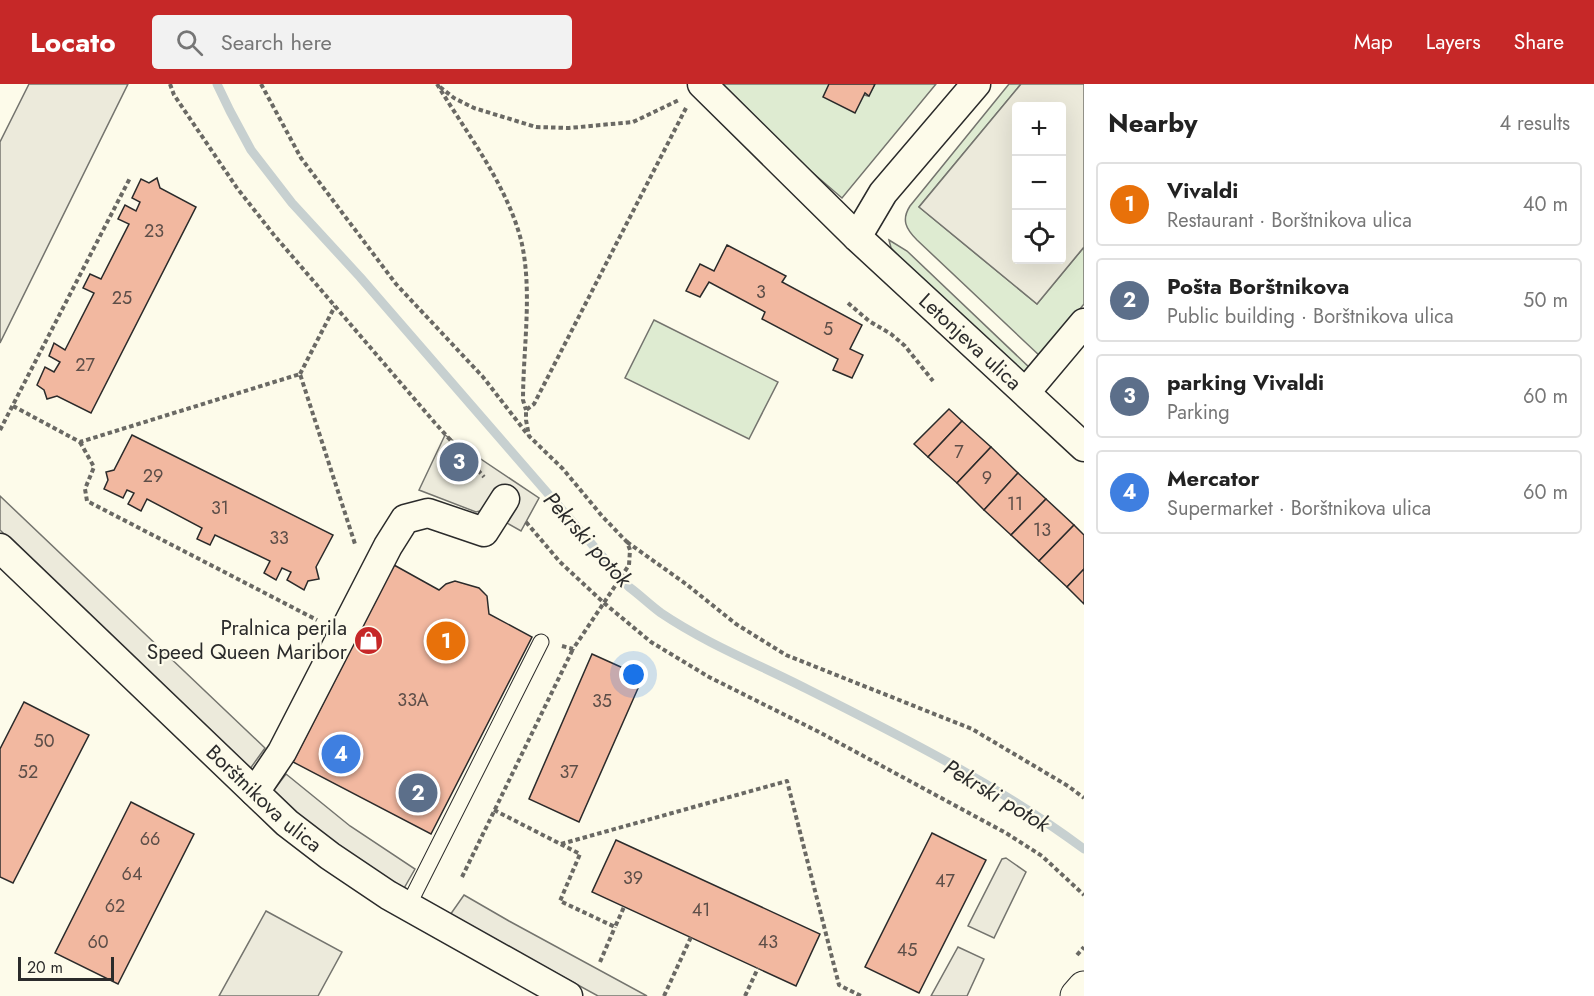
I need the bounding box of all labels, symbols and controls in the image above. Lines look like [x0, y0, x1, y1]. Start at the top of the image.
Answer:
search box [152, 15, 572, 69]
text: Locato [30, 22, 116, 63]
icon: search [173, 26, 206, 59]
text: Search here [221, 26, 332, 58]
text: Map [1354, 27, 1393, 57]
text: Layers [1426, 27, 1481, 57]
text: Share [1514, 27, 1564, 57]
map controls [1012, 102, 1066, 264]
button: + [1012, 102, 1066, 156]
text: Nearby [1108, 104, 1197, 142]
text: 4 results [1499, 109, 1570, 138]
button: − [1012, 156, 1066, 210]
text: Vivaldi [1167, 174, 1238, 206]
text: 1 [1124, 190, 1135, 219]
text: 40 m [1523, 190, 1568, 219]
text: Restaurant · Borštnikova ulica [1167, 206, 1412, 235]
button: locate [1012, 210, 1066, 264]
house number: 23 [144, 218, 164, 244]
text: Pošta Borštnikova [1167, 270, 1349, 302]
house number: 3 [756, 279, 766, 305]
house number: 25 [112, 285, 132, 311]
street label: Letonjeva ulica [912, 286, 1028, 397]
text: 2 [1123, 286, 1136, 315]
text: 50 m [1523, 286, 1568, 315]
text: Public building · Borštnikova ulica [1167, 302, 1454, 331]
house number: 5 [823, 316, 833, 342]
house number: 27 [75, 352, 95, 378]
text: parking Vivaldi [1167, 366, 1324, 398]
text: 3 [1123, 382, 1136, 411]
text: 60 m [1523, 382, 1568, 411]
text: Parking [1167, 398, 1230, 427]
house number: 7 [954, 439, 964, 465]
pin: 3 [440, 440, 478, 484]
text: Mercator [1167, 462, 1260, 494]
house number: 29 [143, 463, 163, 489]
house number: 9 [982, 465, 992, 491]
text: 4 [1123, 478, 1136, 507]
text: 60 m [1523, 478, 1568, 507]
water label: Pekrski potok [536, 484, 641, 595]
house number: 11 [1007, 491, 1023, 517]
text: Supermarket · Borštnikova ulica [1167, 494, 1431, 523]
house number: 31 [211, 495, 229, 521]
house number: 13 [1033, 517, 1051, 543]
house number: 33 [269, 525, 289, 551]
place label: Pralnica perila Speed Queen Maribor [147, 613, 348, 667]
pin: 1 [426, 618, 466, 664]
shop icon: Pralnica perila Speed Queen Maribor [352, 624, 384, 656]
your location [619, 660, 648, 689]
house number: 33A [397, 687, 429, 713]
house number: 35 [592, 688, 612, 714]
house number: 50 [34, 728, 55, 754]
pin: 4 [322, 732, 360, 776]
street label: Borštnikova ulica [199, 738, 328, 859]
water label: Pekrski potok [938, 751, 1058, 840]
house number: 52 [18, 759, 38, 785]
house number: 37 [559, 759, 579, 785]
pin: 2 [398, 770, 438, 816]
house number: 66 [140, 826, 160, 852]
house number: 64 [122, 861, 142, 887]
house number: 39 [623, 865, 643, 891]
house number: 47 [935, 868, 956, 894]
house number: 62 [105, 893, 125, 919]
house number: 41 [692, 897, 710, 923]
house number: 60 [87, 929, 109, 955]
house number: 43 [758, 929, 778, 955]
house number: 45 [897, 937, 917, 963]
scale bar [18, 954, 114, 982]
text: 20 m [27, 956, 63, 979]

